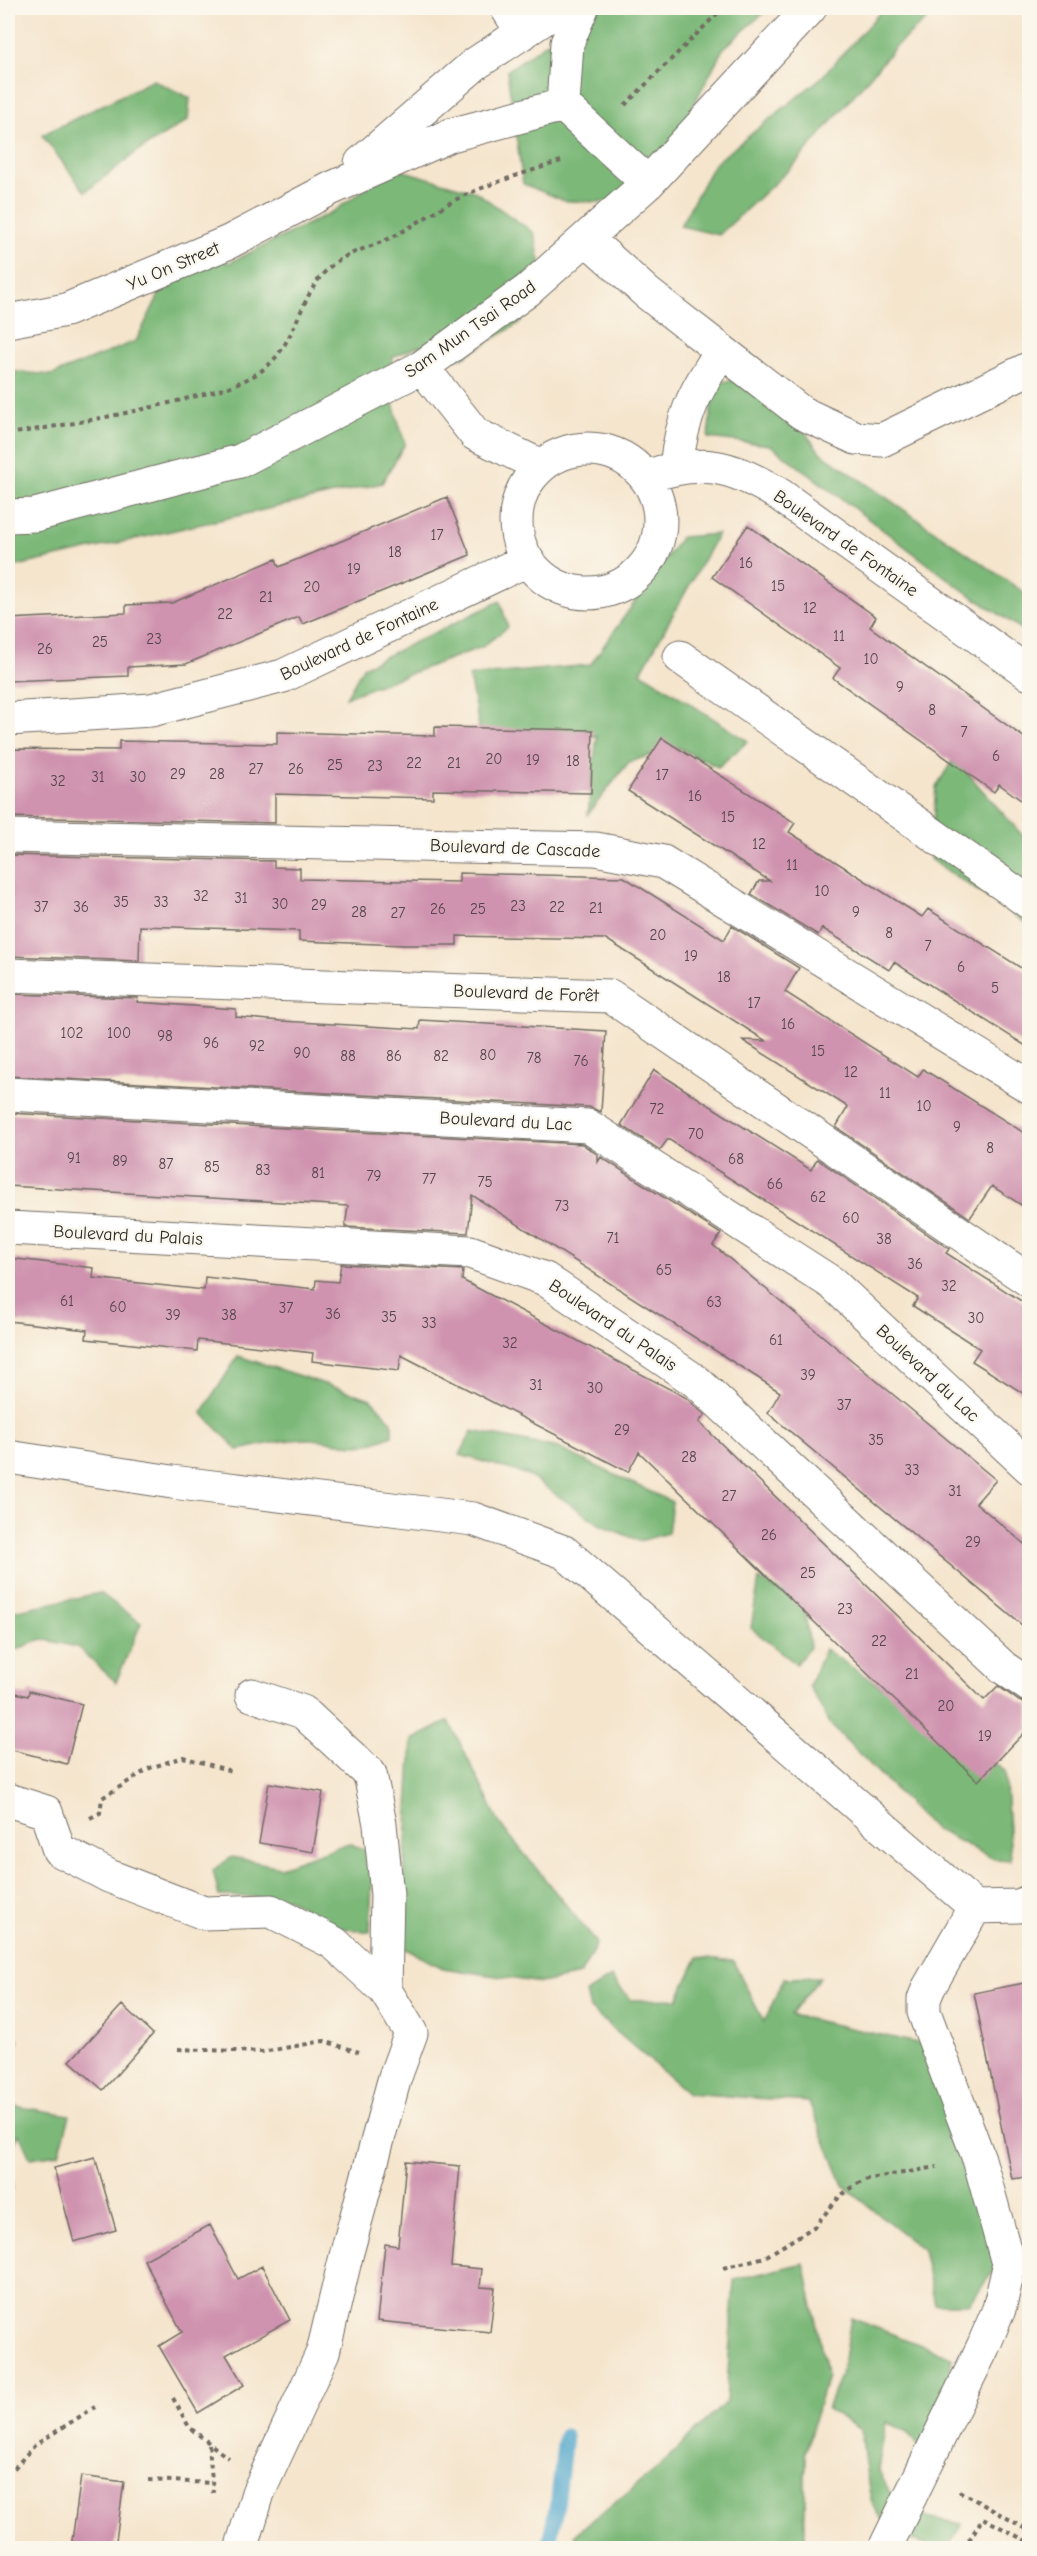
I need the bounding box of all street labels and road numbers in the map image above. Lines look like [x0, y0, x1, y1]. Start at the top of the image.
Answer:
street label: Yu On Street [124, 237, 223, 295]
street label: Sam Mun Tsai Road [401, 276, 540, 383]
street label: Boulevard de Fontaine [769, 486, 922, 601]
street label: Boulevard de Fontaine [277, 594, 442, 685]
street label: Boulevard de Cascade [430, 835, 600, 862]
street label: Boulevard de Forêt [453, 980, 600, 1007]
street label: Boulevard du Lac [439, 1108, 573, 1135]
street label: Boulevard du Palais [53, 1221, 203, 1250]
street label: Boulevard du Palais [545, 1275, 681, 1376]
street label: Boulevard du Lac [872, 1320, 984, 1427]

